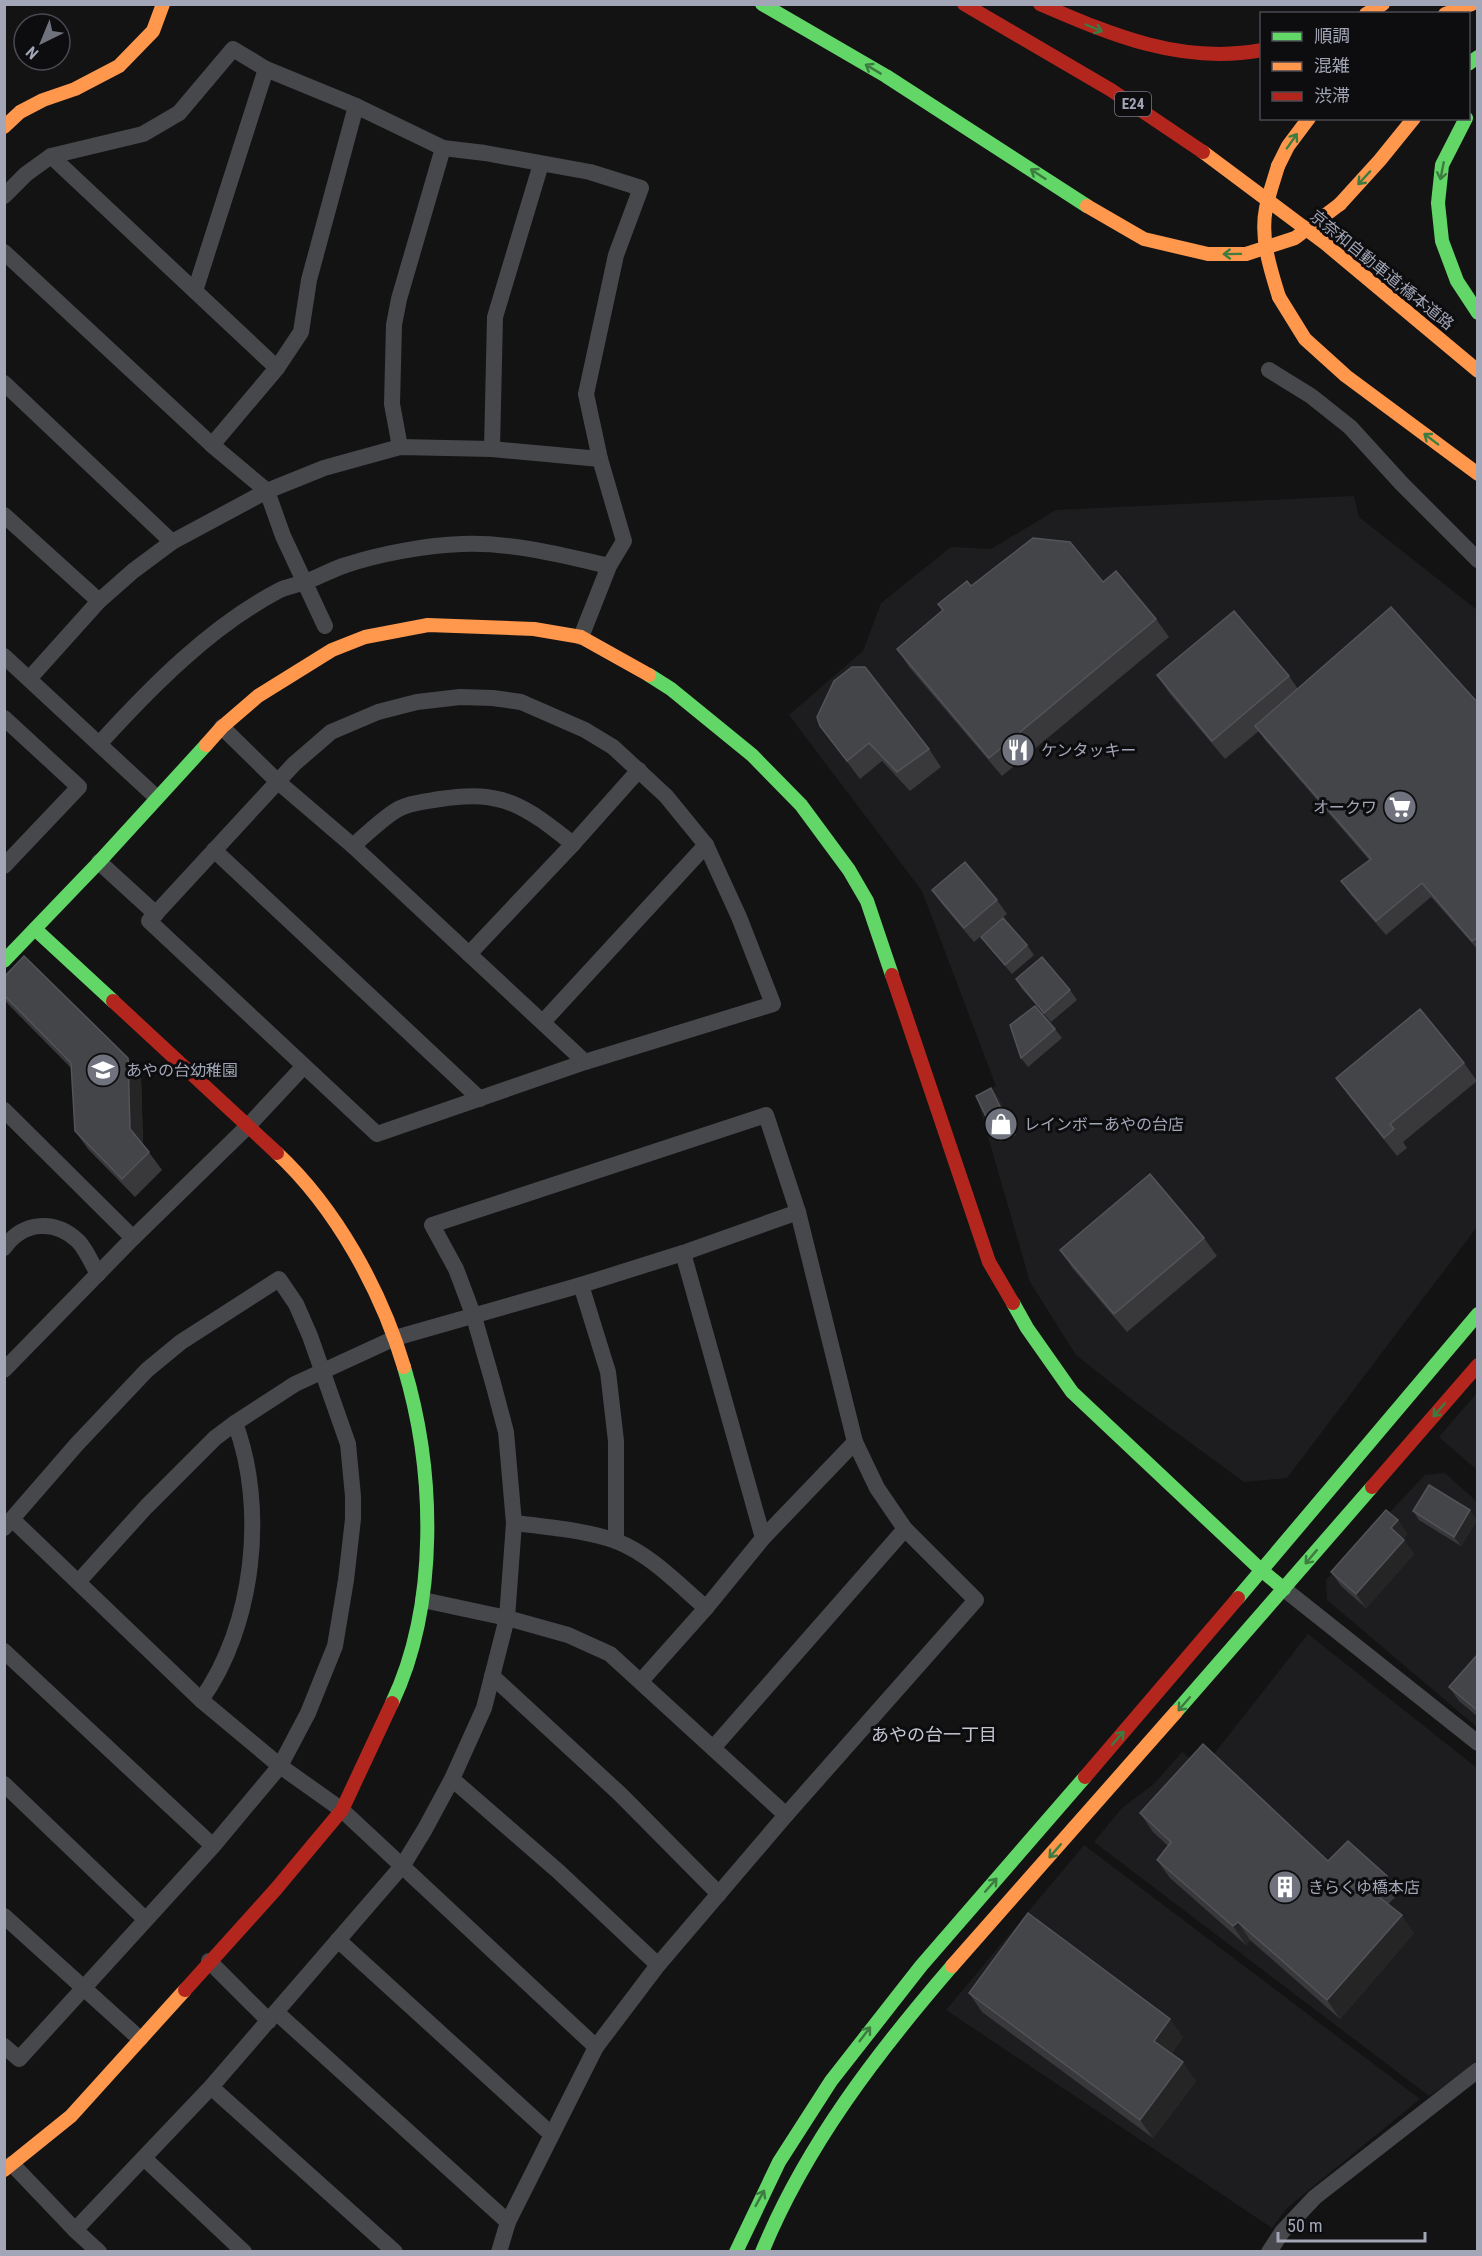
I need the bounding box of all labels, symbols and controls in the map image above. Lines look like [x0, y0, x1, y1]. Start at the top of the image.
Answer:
north arrow [12, 12, 72, 72]
legend [1260, 12, 1470, 120]
one-way arrow [1084, 22, 1102, 34]
text: 順調 [1314, 25, 1350, 46]
text: N [22, 42, 42, 63]
text: 混雑 [1314, 55, 1350, 76]
one-way arrow [865, 63, 882, 75]
text: 渋滞 [1314, 85, 1350, 106]
road number: E24 [1115, 92, 1151, 116]
one-way arrow [1286, 134, 1298, 150]
one-way arrow [1436, 161, 1447, 180]
one-way arrow [1030, 168, 1047, 180]
one-way arrow [1357, 170, 1371, 185]
street label: 京奈和自動車道;橋本道路 [1306, 206, 1458, 334]
one-way arrow [1223, 248, 1243, 260]
one-way arrow [1423, 432, 1439, 445]
restaurant icon: ケンタッキー [1000, 732, 1036, 768]
place label: ケンタッキー [1041, 741, 1137, 760]
supermarket icon: オークワ [1382, 789, 1418, 825]
place label: オークワ [1313, 798, 1377, 817]
school or university icon: あやの台幼稚園 [85, 1052, 121, 1088]
place label: あやの台幼稚園 [126, 1061, 238, 1080]
shop icon: レインボーあやの台店 [983, 1106, 1019, 1142]
place label: レインボーあやの台店 [1024, 1115, 1184, 1134]
one-way arrow [1432, 1402, 1446, 1417]
one-way arrow [1304, 1549, 1318, 1564]
one-way arrow [1177, 1697, 1191, 1712]
district label: あやの台一丁目 [871, 1724, 997, 1745]
one-way arrow [1112, 1730, 1125, 1746]
one-way arrow [1048, 1843, 1062, 1858]
building icon: きらくゆ橋本店 [1267, 1869, 1303, 1905]
one-way arrow [984, 1878, 998, 1893]
place label: きらくゆ橋本店 [1308, 1878, 1420, 1897]
one-way arrow [858, 2026, 871, 2042]
one-way arrow [754, 2190, 766, 2207]
scale bar [1278, 2205, 1425, 2243]
text: 50 m [1287, 2215, 1322, 2236]

